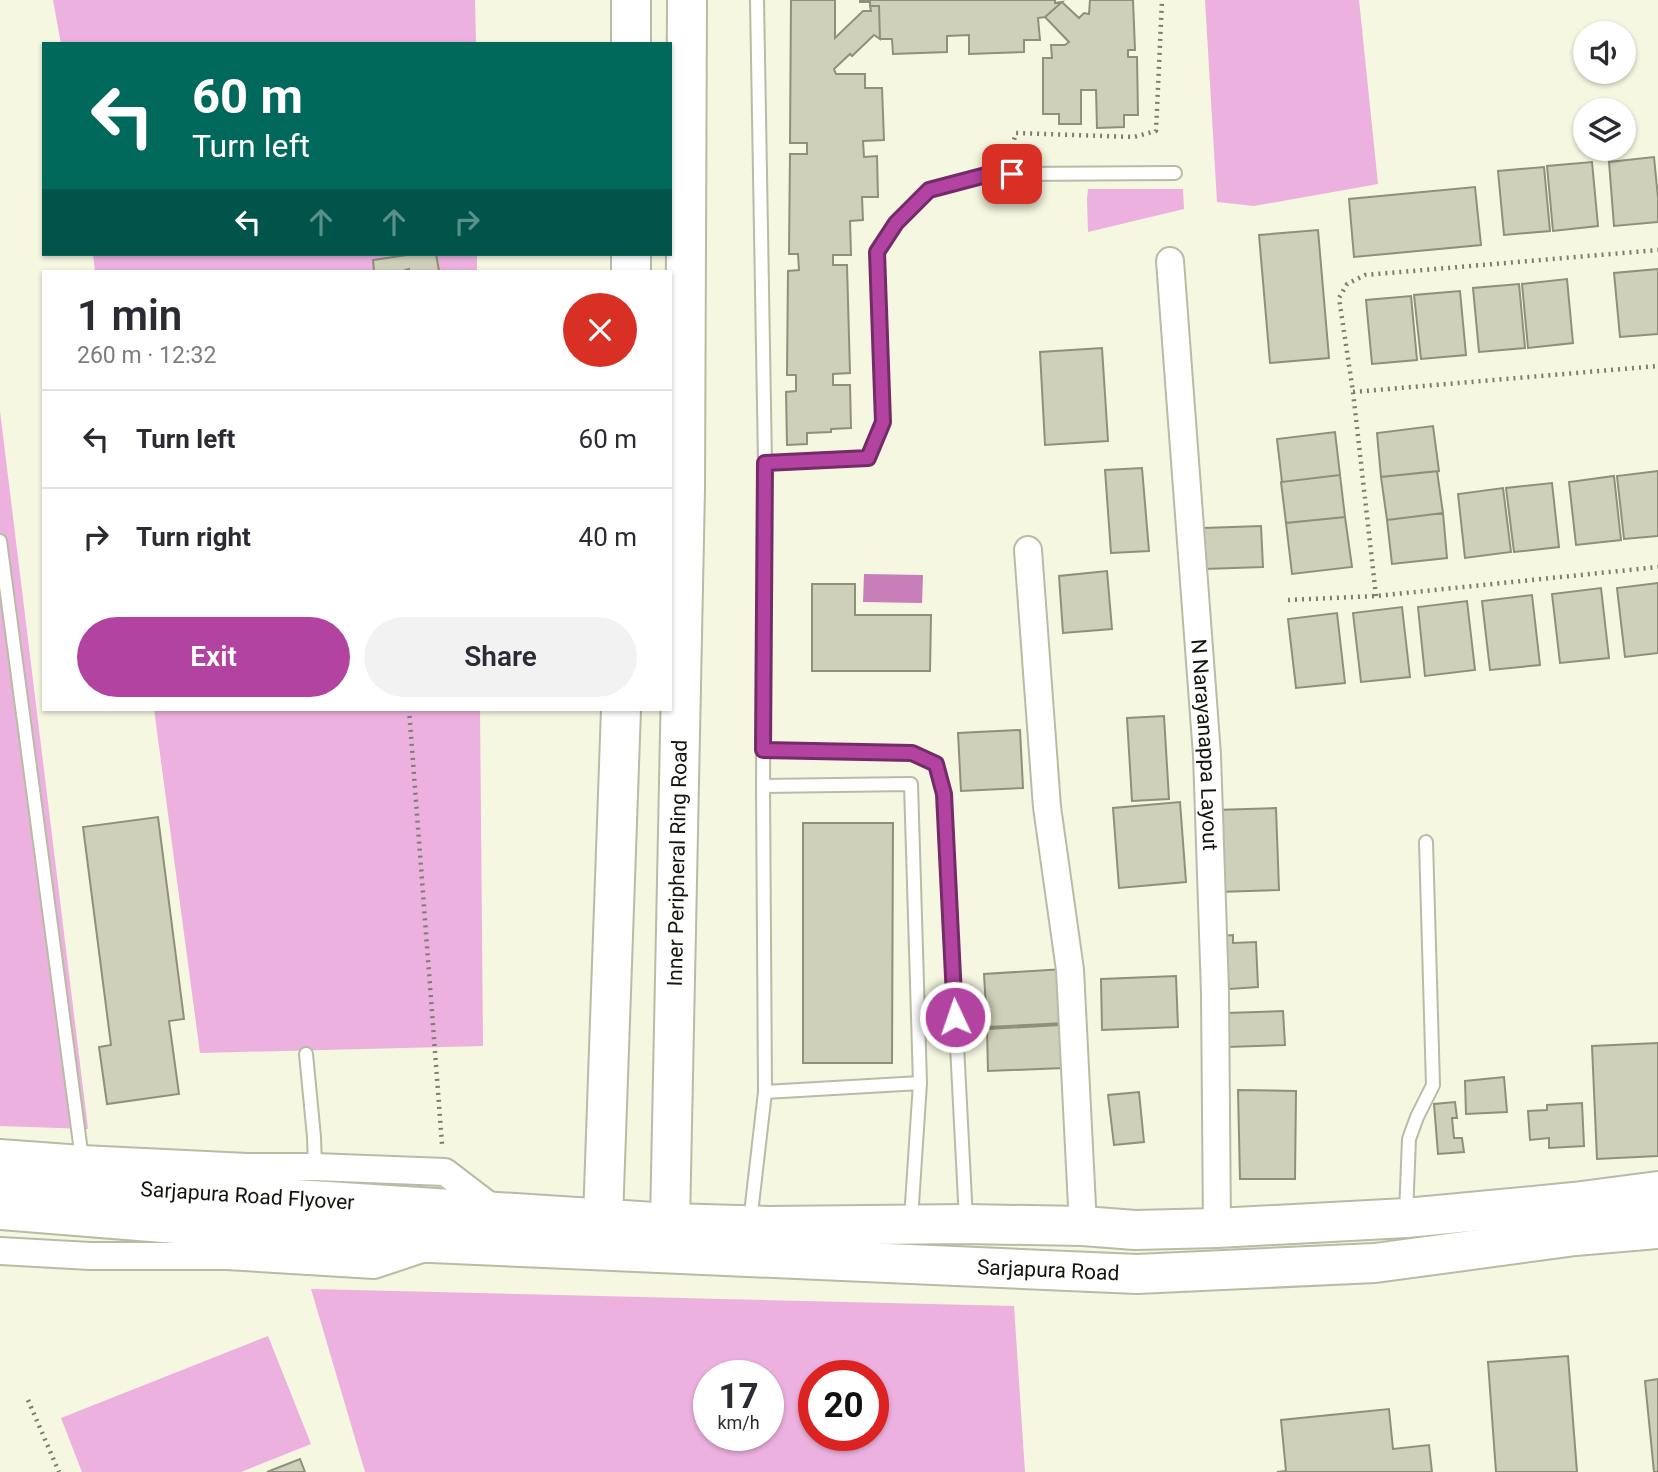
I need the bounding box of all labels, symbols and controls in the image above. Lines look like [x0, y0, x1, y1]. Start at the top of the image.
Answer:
map controls [1573, 21, 1636, 161]
button: sound [1573, 21, 1636, 84]
text: 60 m [192, 68, 303, 125]
icon: left [77, 70, 168, 161]
button: layers [1573, 98, 1636, 161]
text: Turn left [192, 127, 310, 165]
pin [982, 144, 1042, 204]
icon: arrive [993, 155, 1031, 193]
icon: left [229, 203, 267, 241]
icon: ahead [302, 203, 340, 241]
icon: ahead [375, 203, 413, 241]
icon: right [448, 203, 486, 241]
text: 1 min [77, 291, 182, 340]
button: close [563, 293, 637, 367]
text: 260 m · 12:32 [77, 342, 216, 369]
icon: left [77, 420, 115, 458]
text: Turn left [136, 424, 235, 454]
text: 60 m [579, 424, 637, 454]
icon: right [77, 518, 115, 556]
text: Turn right [136, 522, 251, 552]
text: 40 m [579, 522, 637, 552]
button: Exit [77, 617, 350, 697]
button: Share [364, 617, 637, 697]
street label: N Narayanappa Layout [1186, 638, 1222, 851]
street label: Inner Peripheral Ring Road [663, 739, 692, 987]
position arrow [918, 980, 992, 1054]
street label: Sarjapura Road Flyover [140, 1177, 355, 1215]
street label: Sarjapura Road [976, 1255, 1120, 1285]
speed limit sign: 20 [798, 1360, 889, 1451]
text: 17 [718, 1376, 759, 1417]
text: km/h [717, 1412, 760, 1433]

